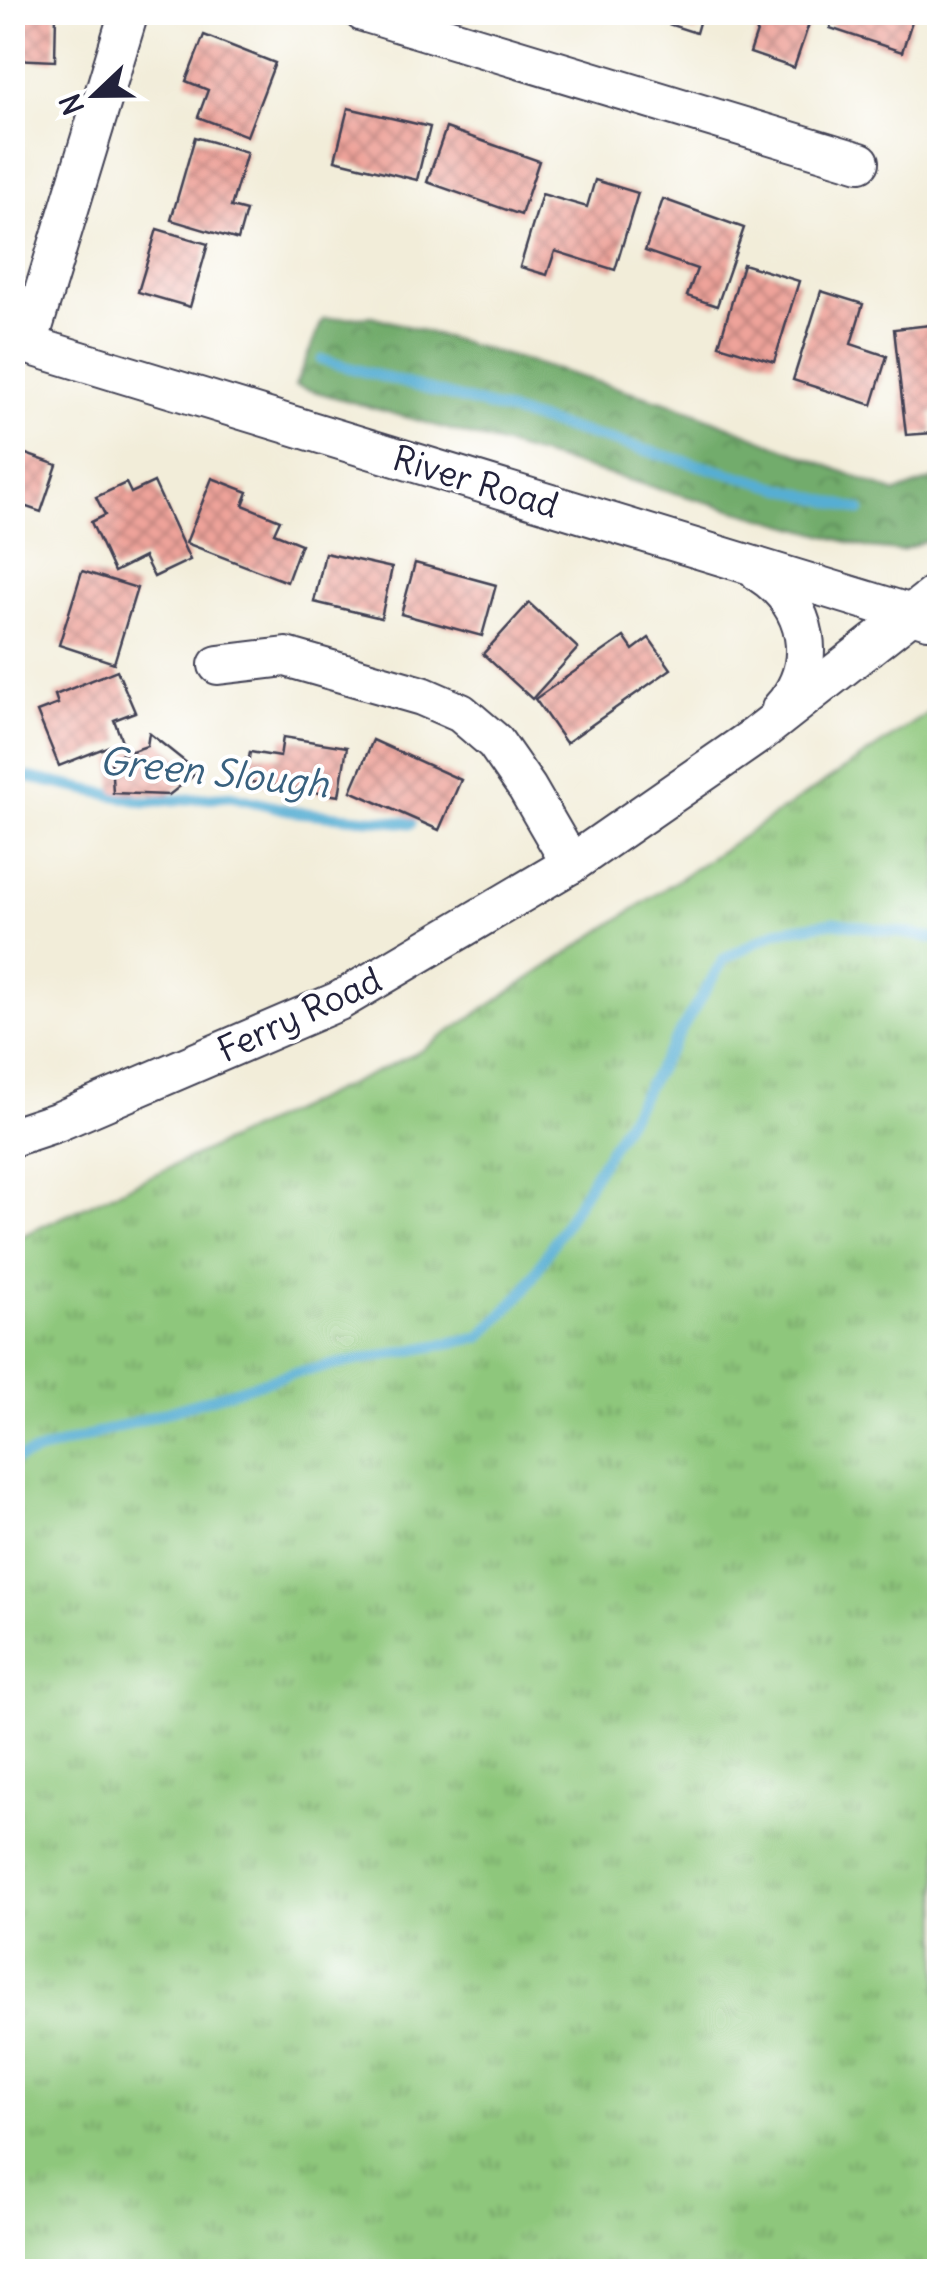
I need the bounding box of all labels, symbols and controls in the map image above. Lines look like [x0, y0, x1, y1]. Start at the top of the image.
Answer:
north arrow [45, 45, 145, 145]
text: N [52, 89, 92, 120]
street label: River Road [388, 435, 564, 527]
water label: Green Slough [97, 737, 332, 808]
street label: Ferry Road [210, 957, 388, 1071]

